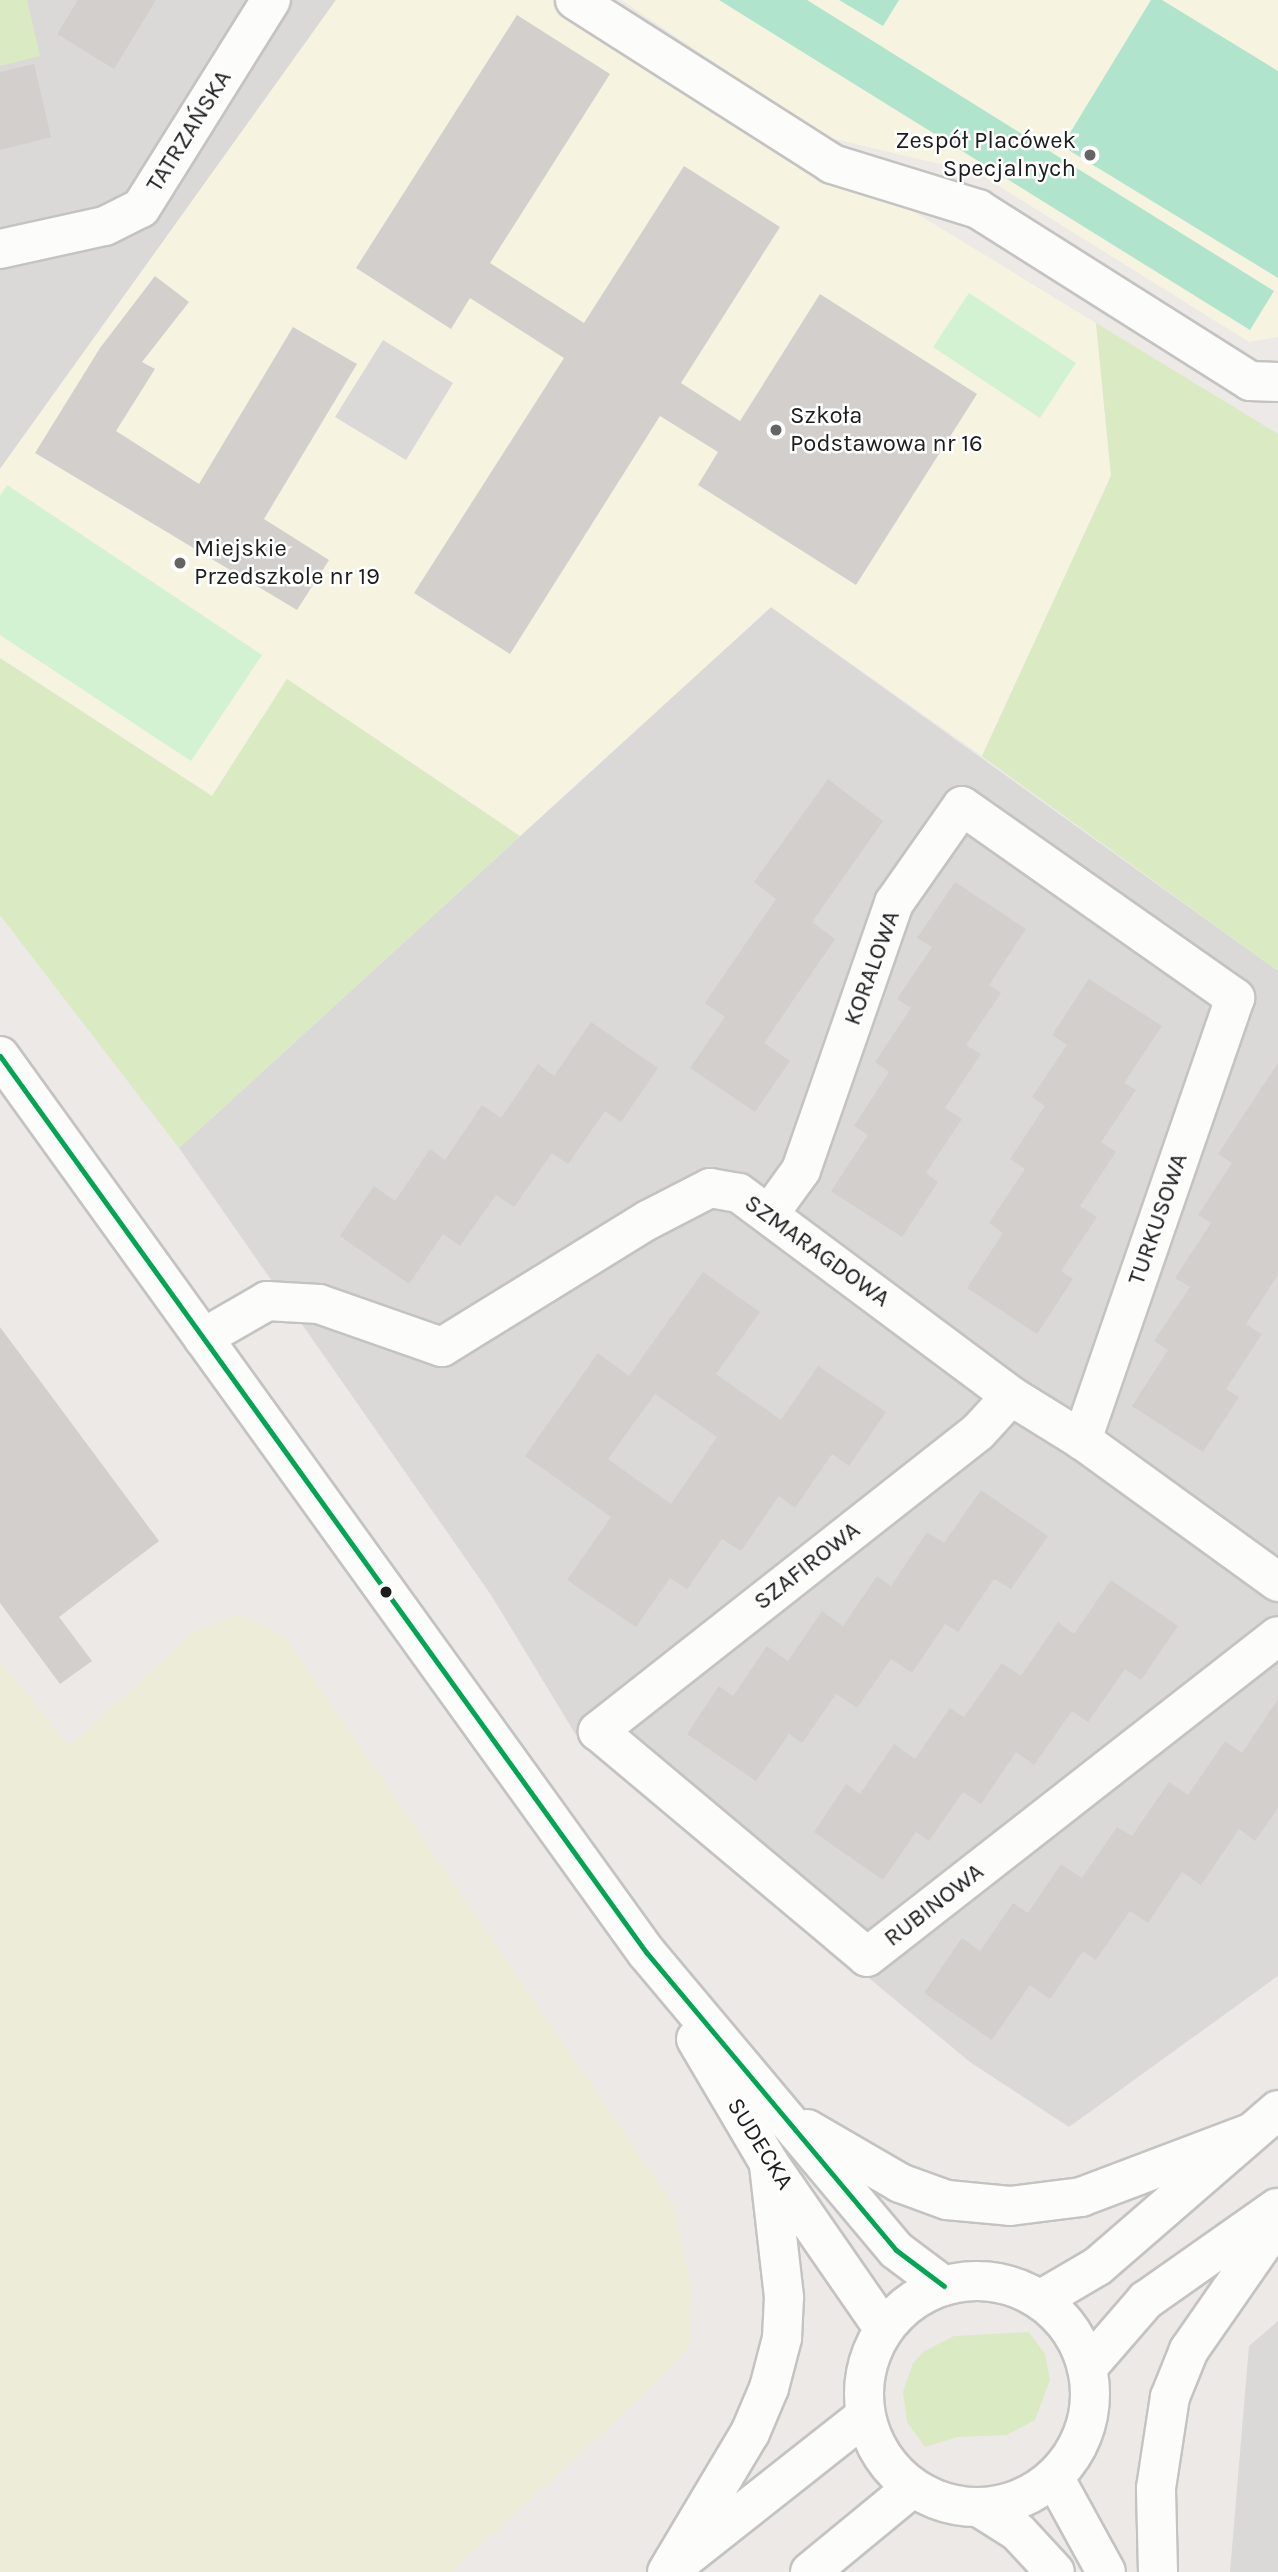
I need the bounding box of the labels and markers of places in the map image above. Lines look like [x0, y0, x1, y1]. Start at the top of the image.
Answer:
place label: Zespół Placówek Specjalnych [895, 127, 1076, 183]
marker: Zespół Placówek Specjalnych [1082, 147, 1098, 163]
place label: Szkoła Podstawowa nr 16 [790, 402, 983, 458]
marker: Szkoła Podstawowa nr 16 [768, 422, 784, 438]
place label: Miejskie Przedszkole nr 19 [194, 535, 380, 591]
marker: Miejskie Przedszkole nr 19 [172, 555, 188, 571]
unlabelled marker [379, 1585, 393, 1599]

